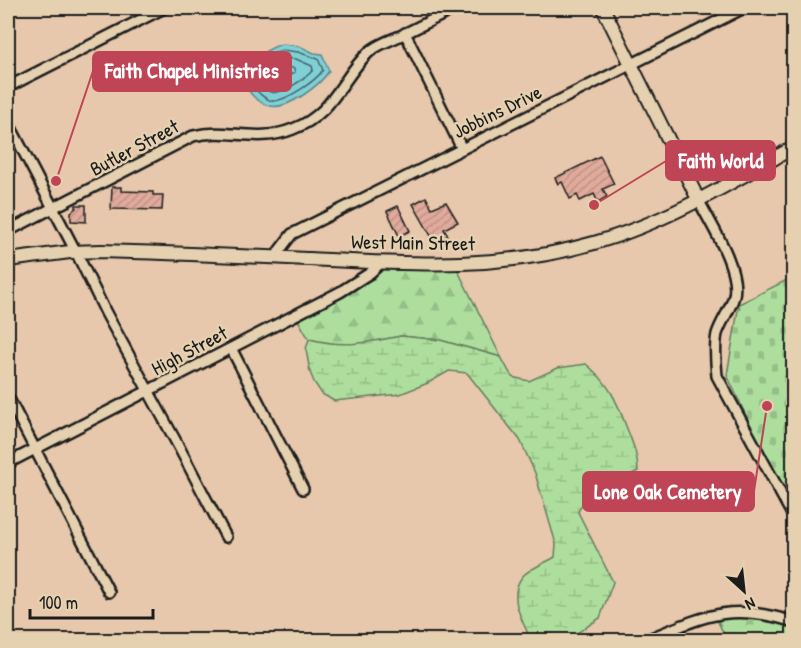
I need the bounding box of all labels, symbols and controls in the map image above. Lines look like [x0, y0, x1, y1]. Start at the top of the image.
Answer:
callout: Faith Chapel Ministries [93, 52, 291, 91]
text: Faith Chapel Ministries [104, 56, 279, 86]
street label: Jobbins Drive [448, 78, 546, 144]
street label: Butler Street [85, 112, 184, 182]
callout: Faith World [666, 141, 775, 180]
text: Faith World [678, 146, 764, 175]
street label: West Main Street [351, 227, 476, 257]
street label: High Street [146, 318, 233, 381]
callout: Lone Oak Cemetery [583, 472, 754, 511]
text: Lone Oak Cemetery [594, 477, 742, 507]
north arrow [714, 561, 774, 621]
scale bar [30, 582, 153, 620]
text: 100 m [39, 590, 78, 615]
text: N [742, 593, 760, 616]

